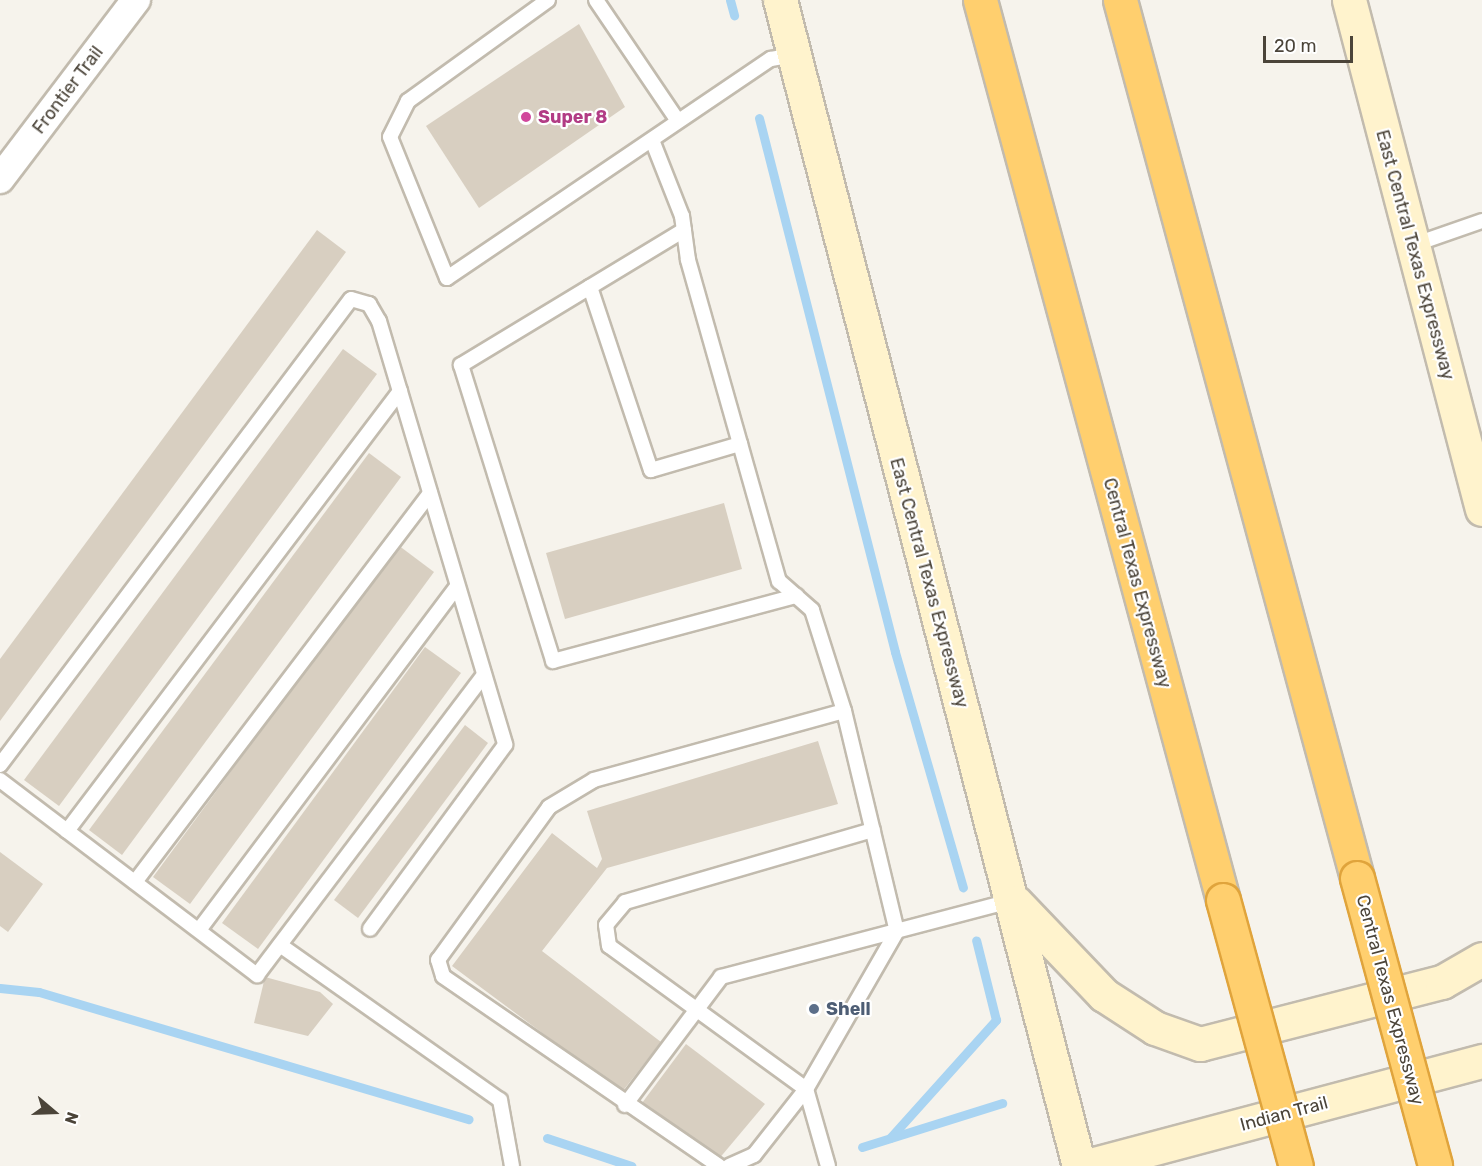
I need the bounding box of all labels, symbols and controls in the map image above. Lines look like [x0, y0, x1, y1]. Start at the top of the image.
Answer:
scale bar [1266, 24, 1356, 62]
text: 20 m [1274, 35, 1316, 57]
street label: Frontier Trail [28, 42, 108, 138]
place label: Super 8 [538, 106, 608, 128]
marker: Super 8 [519, 110, 533, 124]
street label: East Central Texas Expressway [1371, 127, 1459, 383]
street label: East Central Texas Expressway [885, 455, 973, 711]
street label: Central Texas Expressway [1098, 475, 1176, 691]
street label: Central Texas Expressway [1351, 892, 1429, 1108]
place label: Shell [826, 998, 871, 1020]
marker: Shell [807, 1002, 821, 1016]
north arrow [24, 1082, 84, 1142]
street label: Indian Trail [1238, 1092, 1330, 1136]
text: N [61, 1109, 82, 1127]

